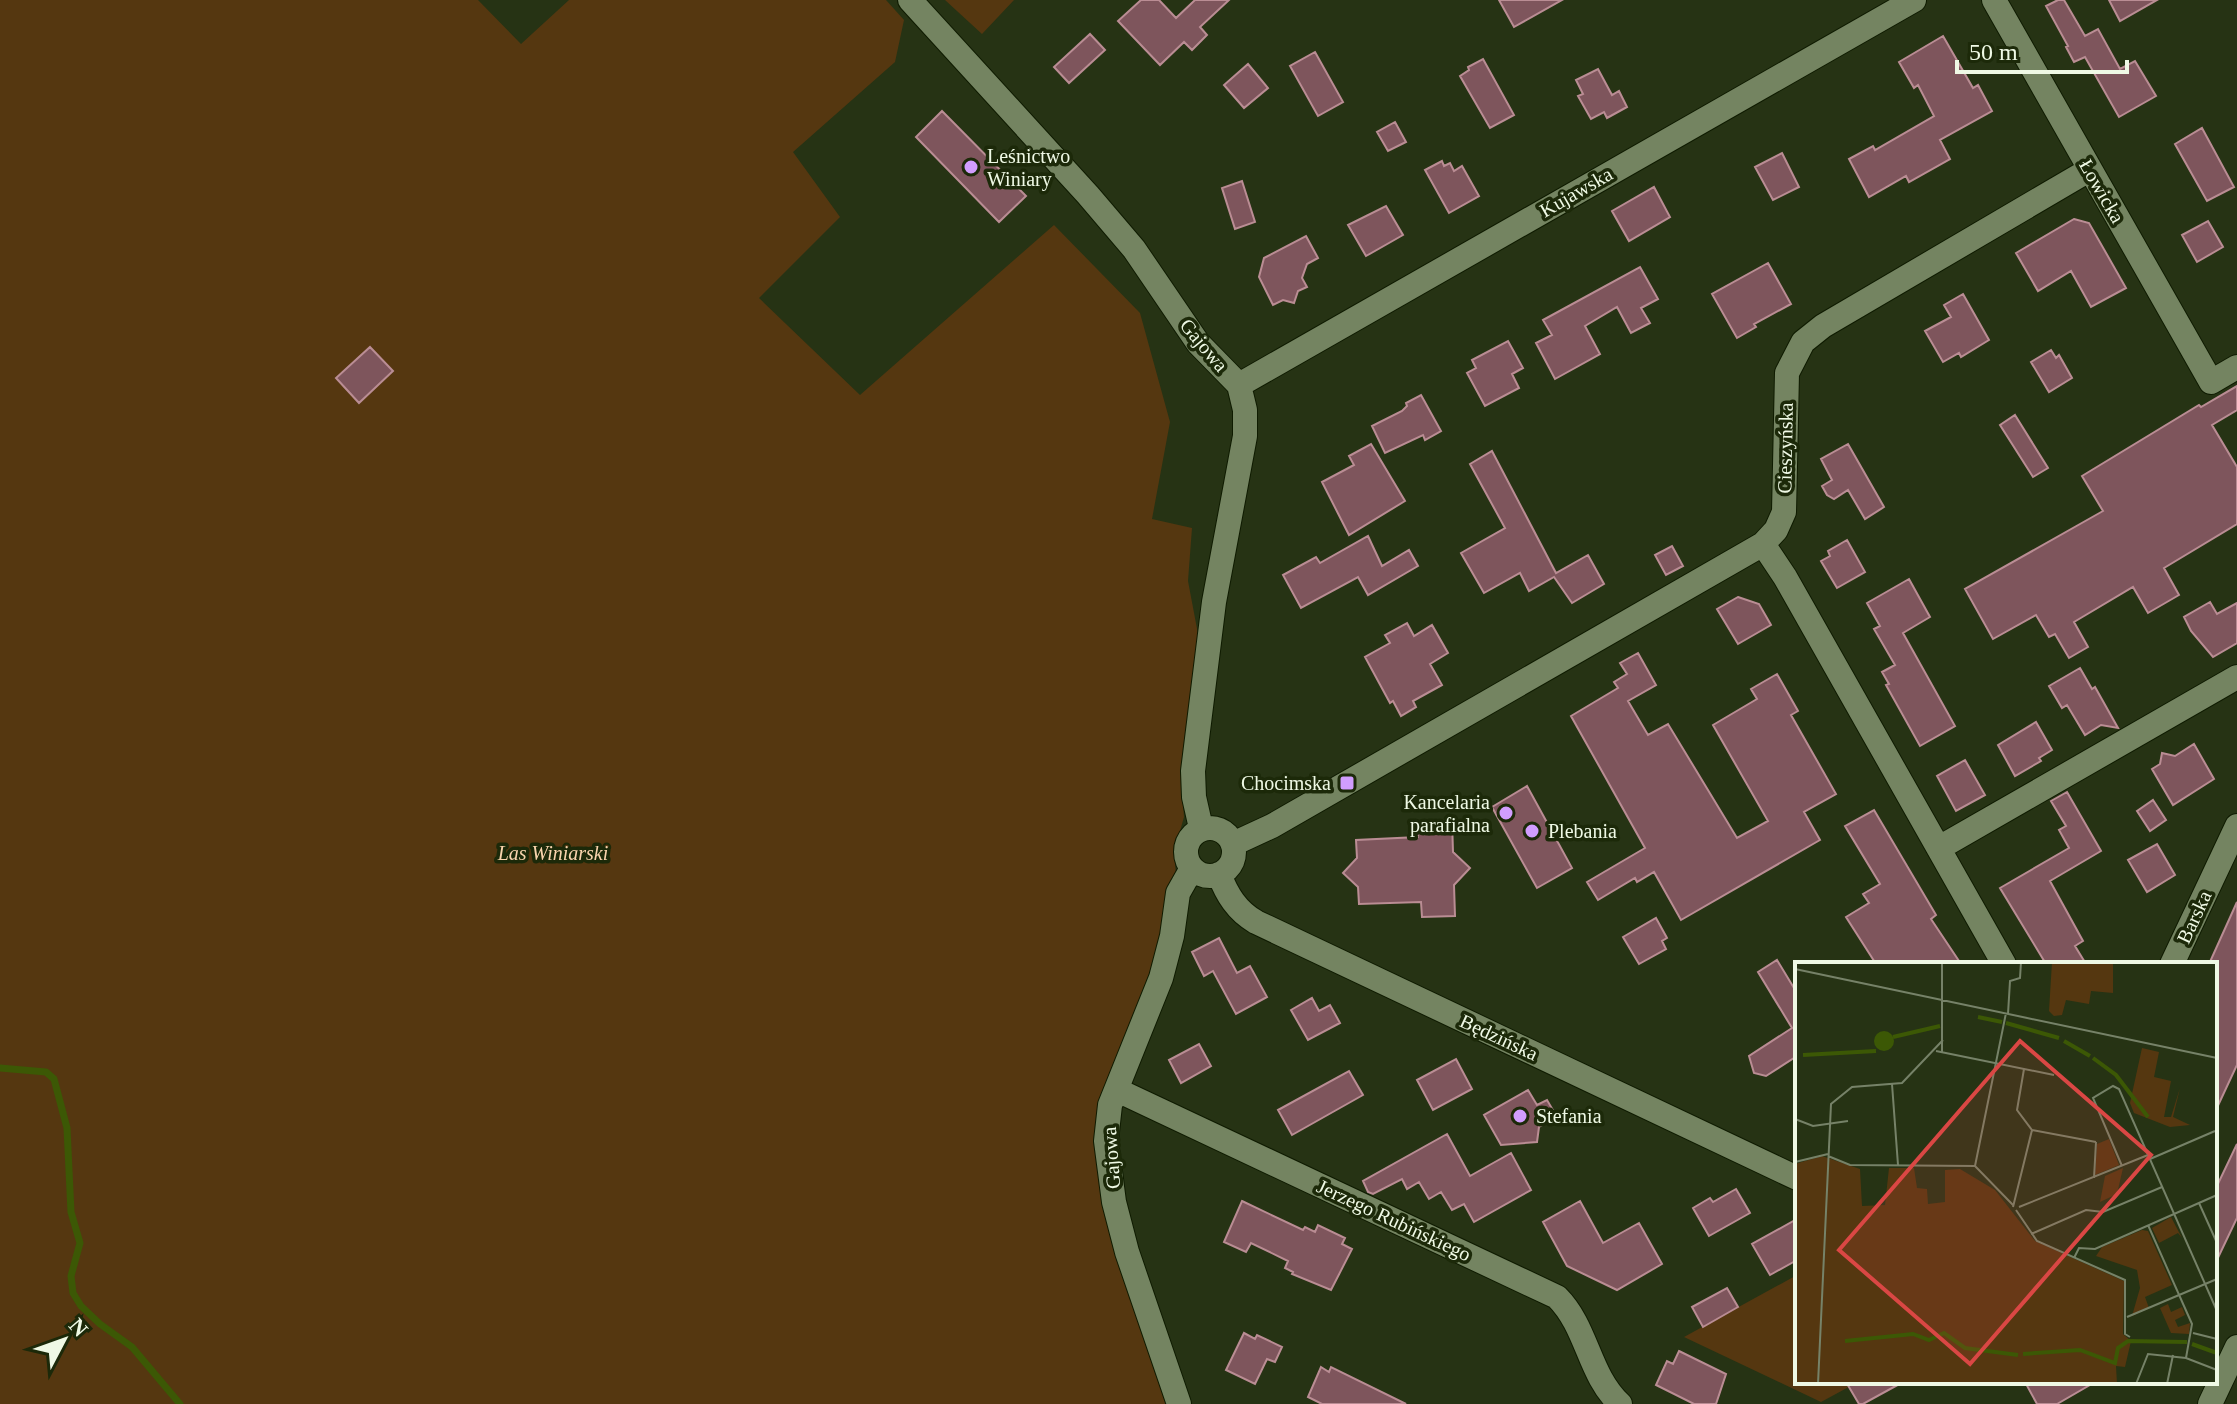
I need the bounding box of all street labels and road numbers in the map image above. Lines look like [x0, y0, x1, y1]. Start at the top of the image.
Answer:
street label: Łowicka [2075, 155, 2129, 227]
street label: Kujawska [1536, 162, 1617, 222]
street label: Gajowa [1175, 314, 1232, 377]
street label: Cieszyńska [1773, 402, 1798, 494]
street label: Barska [2172, 887, 2216, 947]
street label: Będzińska [1456, 1009, 1542, 1066]
street label: Gajowa [1098, 1126, 1125, 1190]
street label: Jerzego Rubińskiego [1313, 1175, 1474, 1266]

